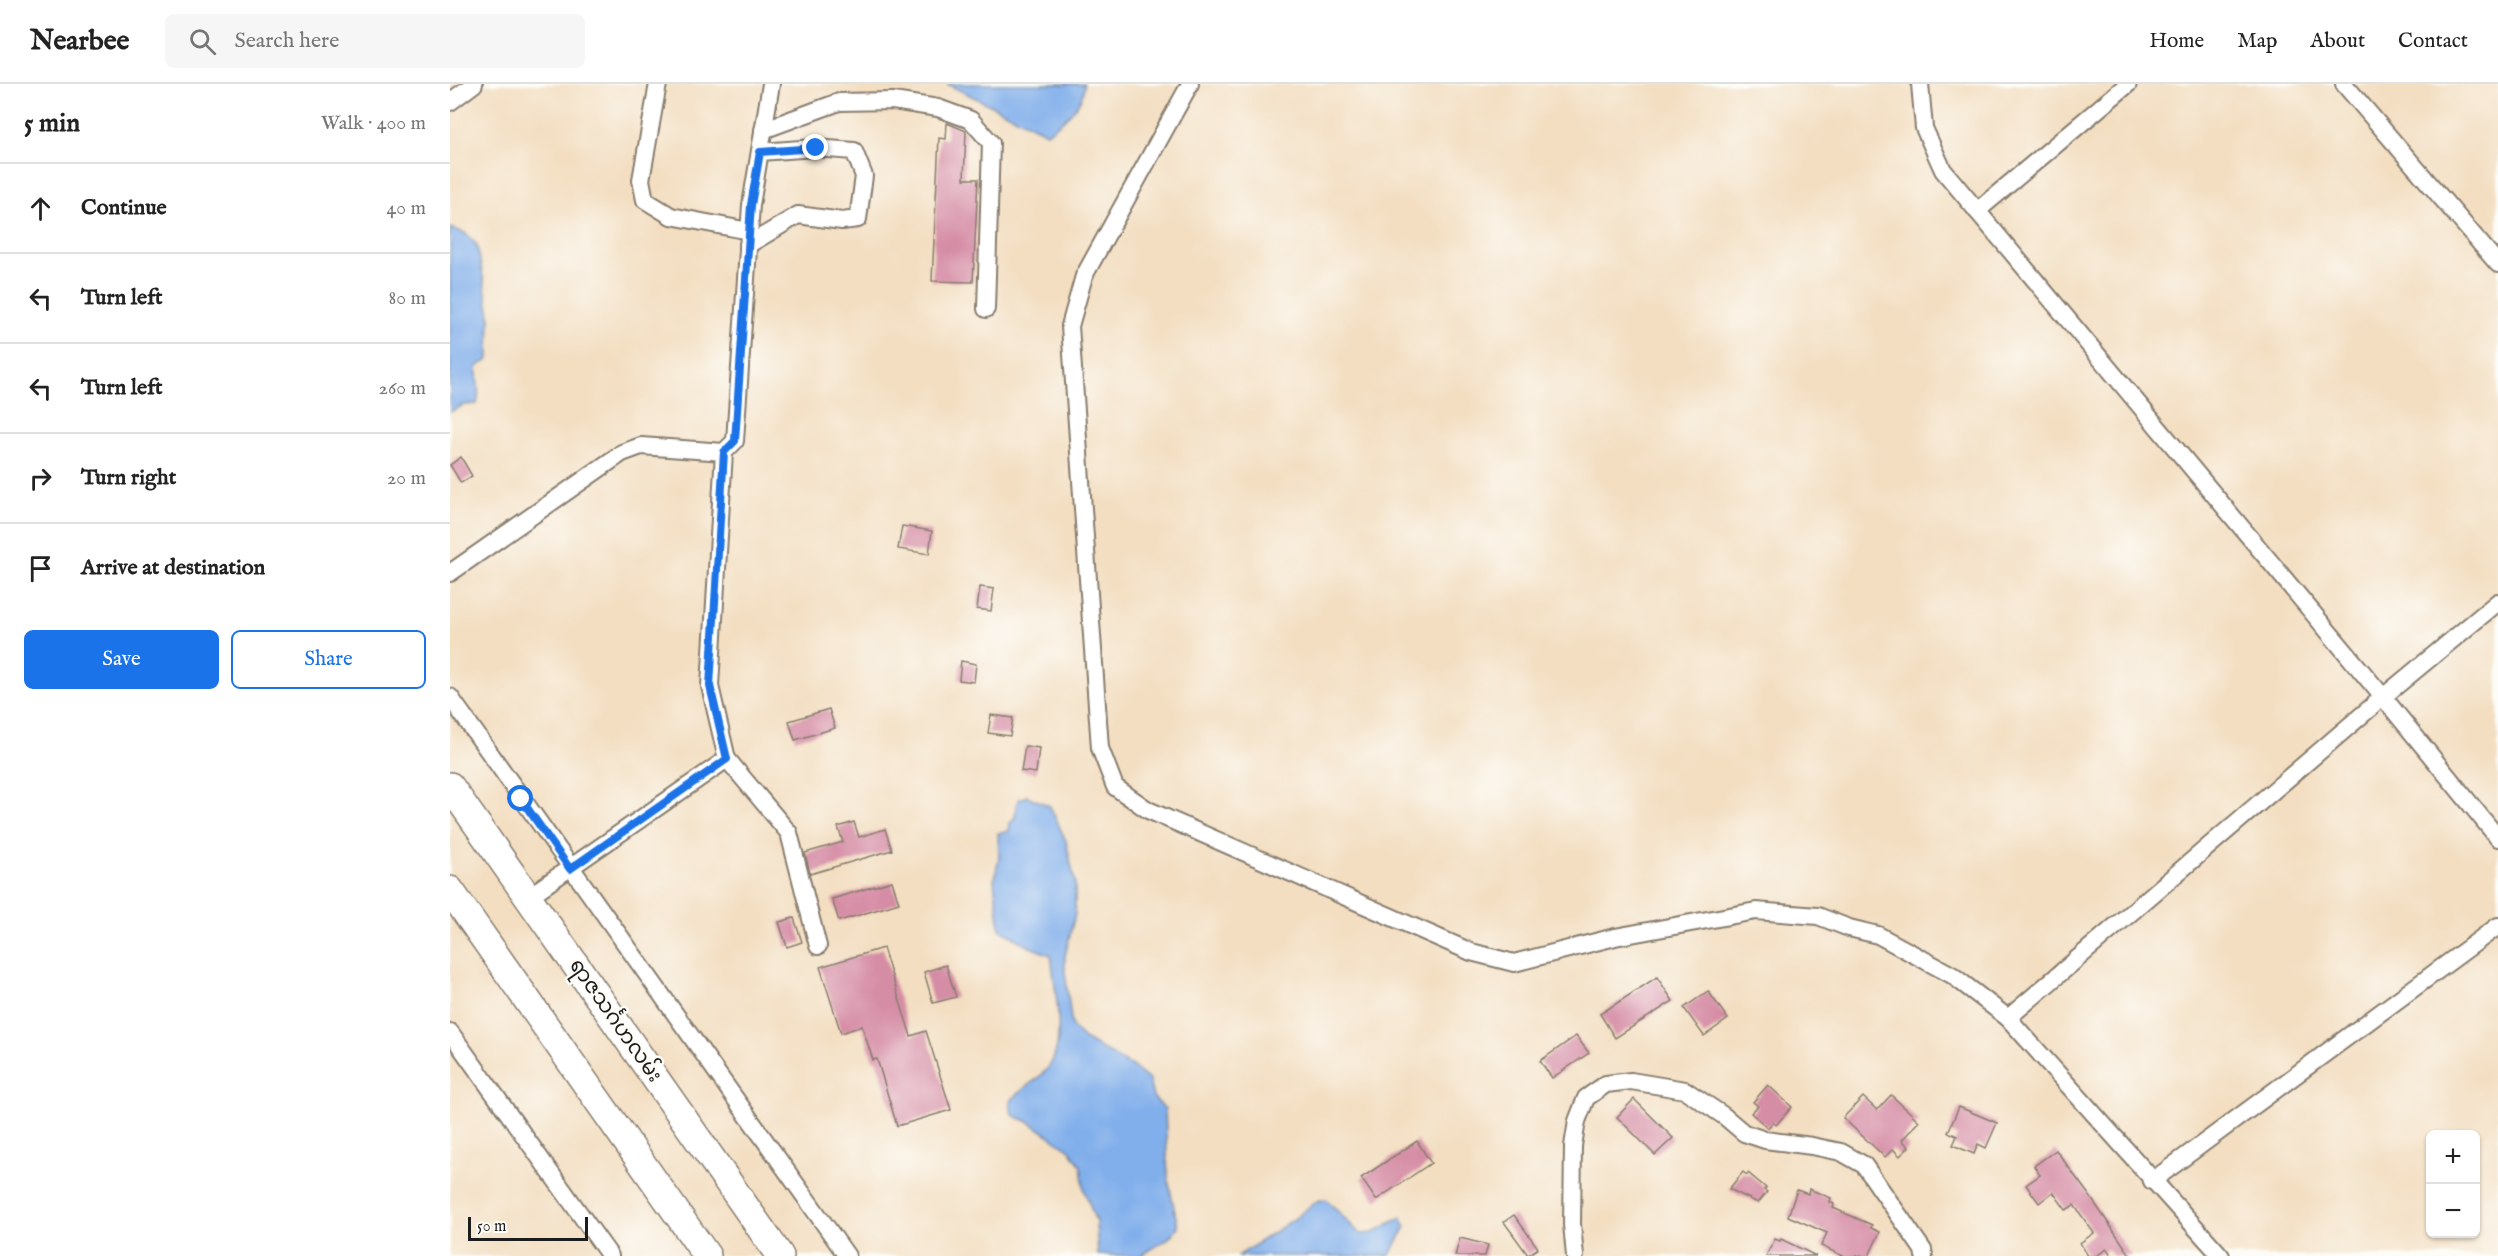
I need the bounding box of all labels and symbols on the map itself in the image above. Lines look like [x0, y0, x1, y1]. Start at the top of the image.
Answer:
route end [802, 134, 828, 160]
route start [507, 785, 533, 811]
street label: ရာဇသင်္ဂဟလမ်း [561, 952, 671, 1089]
scale bar [468, 1214, 588, 1242]

